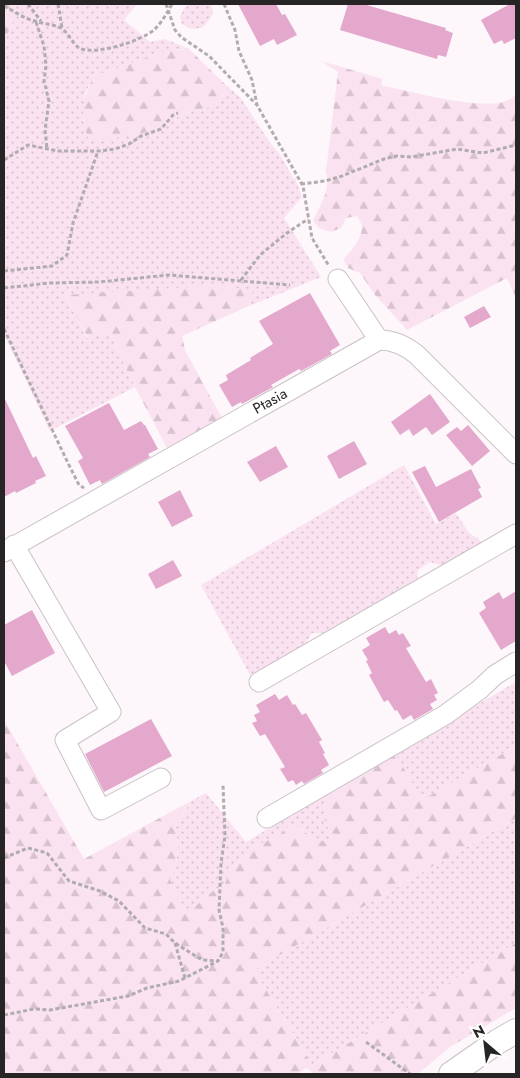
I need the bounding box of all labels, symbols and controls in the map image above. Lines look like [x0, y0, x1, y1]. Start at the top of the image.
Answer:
street label: Ptasia [249, 383, 291, 419]
north arrow [460, 1018, 510, 1068]
text: N [469, 1020, 489, 1043]

